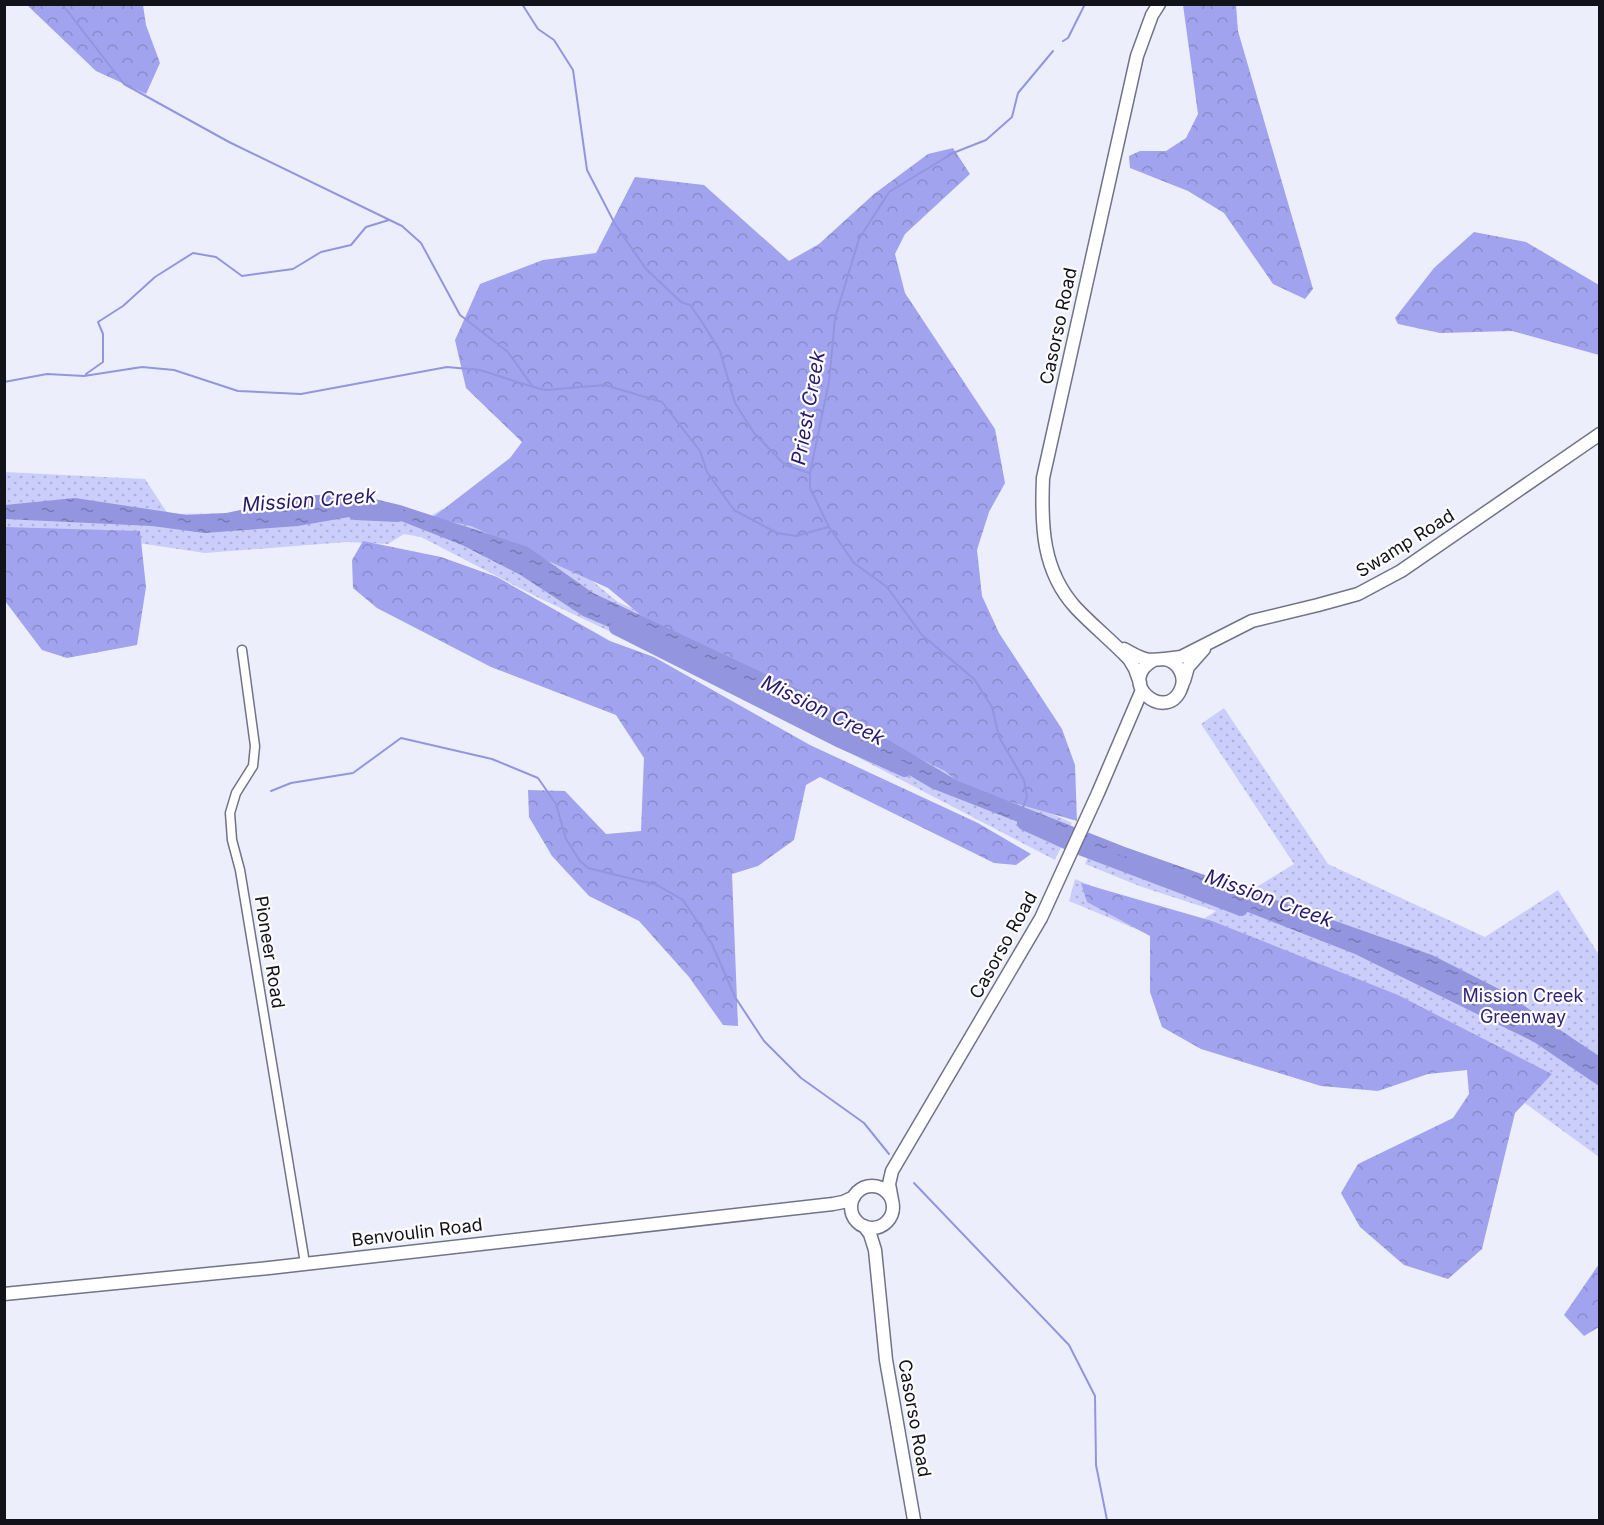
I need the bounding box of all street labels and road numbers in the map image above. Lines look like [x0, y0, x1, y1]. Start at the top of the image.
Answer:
street label: Casorso Road [1035, 266, 1081, 386]
street label: Swamp Road [1352, 505, 1458, 581]
street label: Casorso Road [965, 888, 1041, 1002]
street label: Pioneer Road [251, 894, 289, 1010]
street label: Benvoulin Road [350, 1214, 484, 1250]
street label: Casorso Road [894, 1358, 936, 1478]

